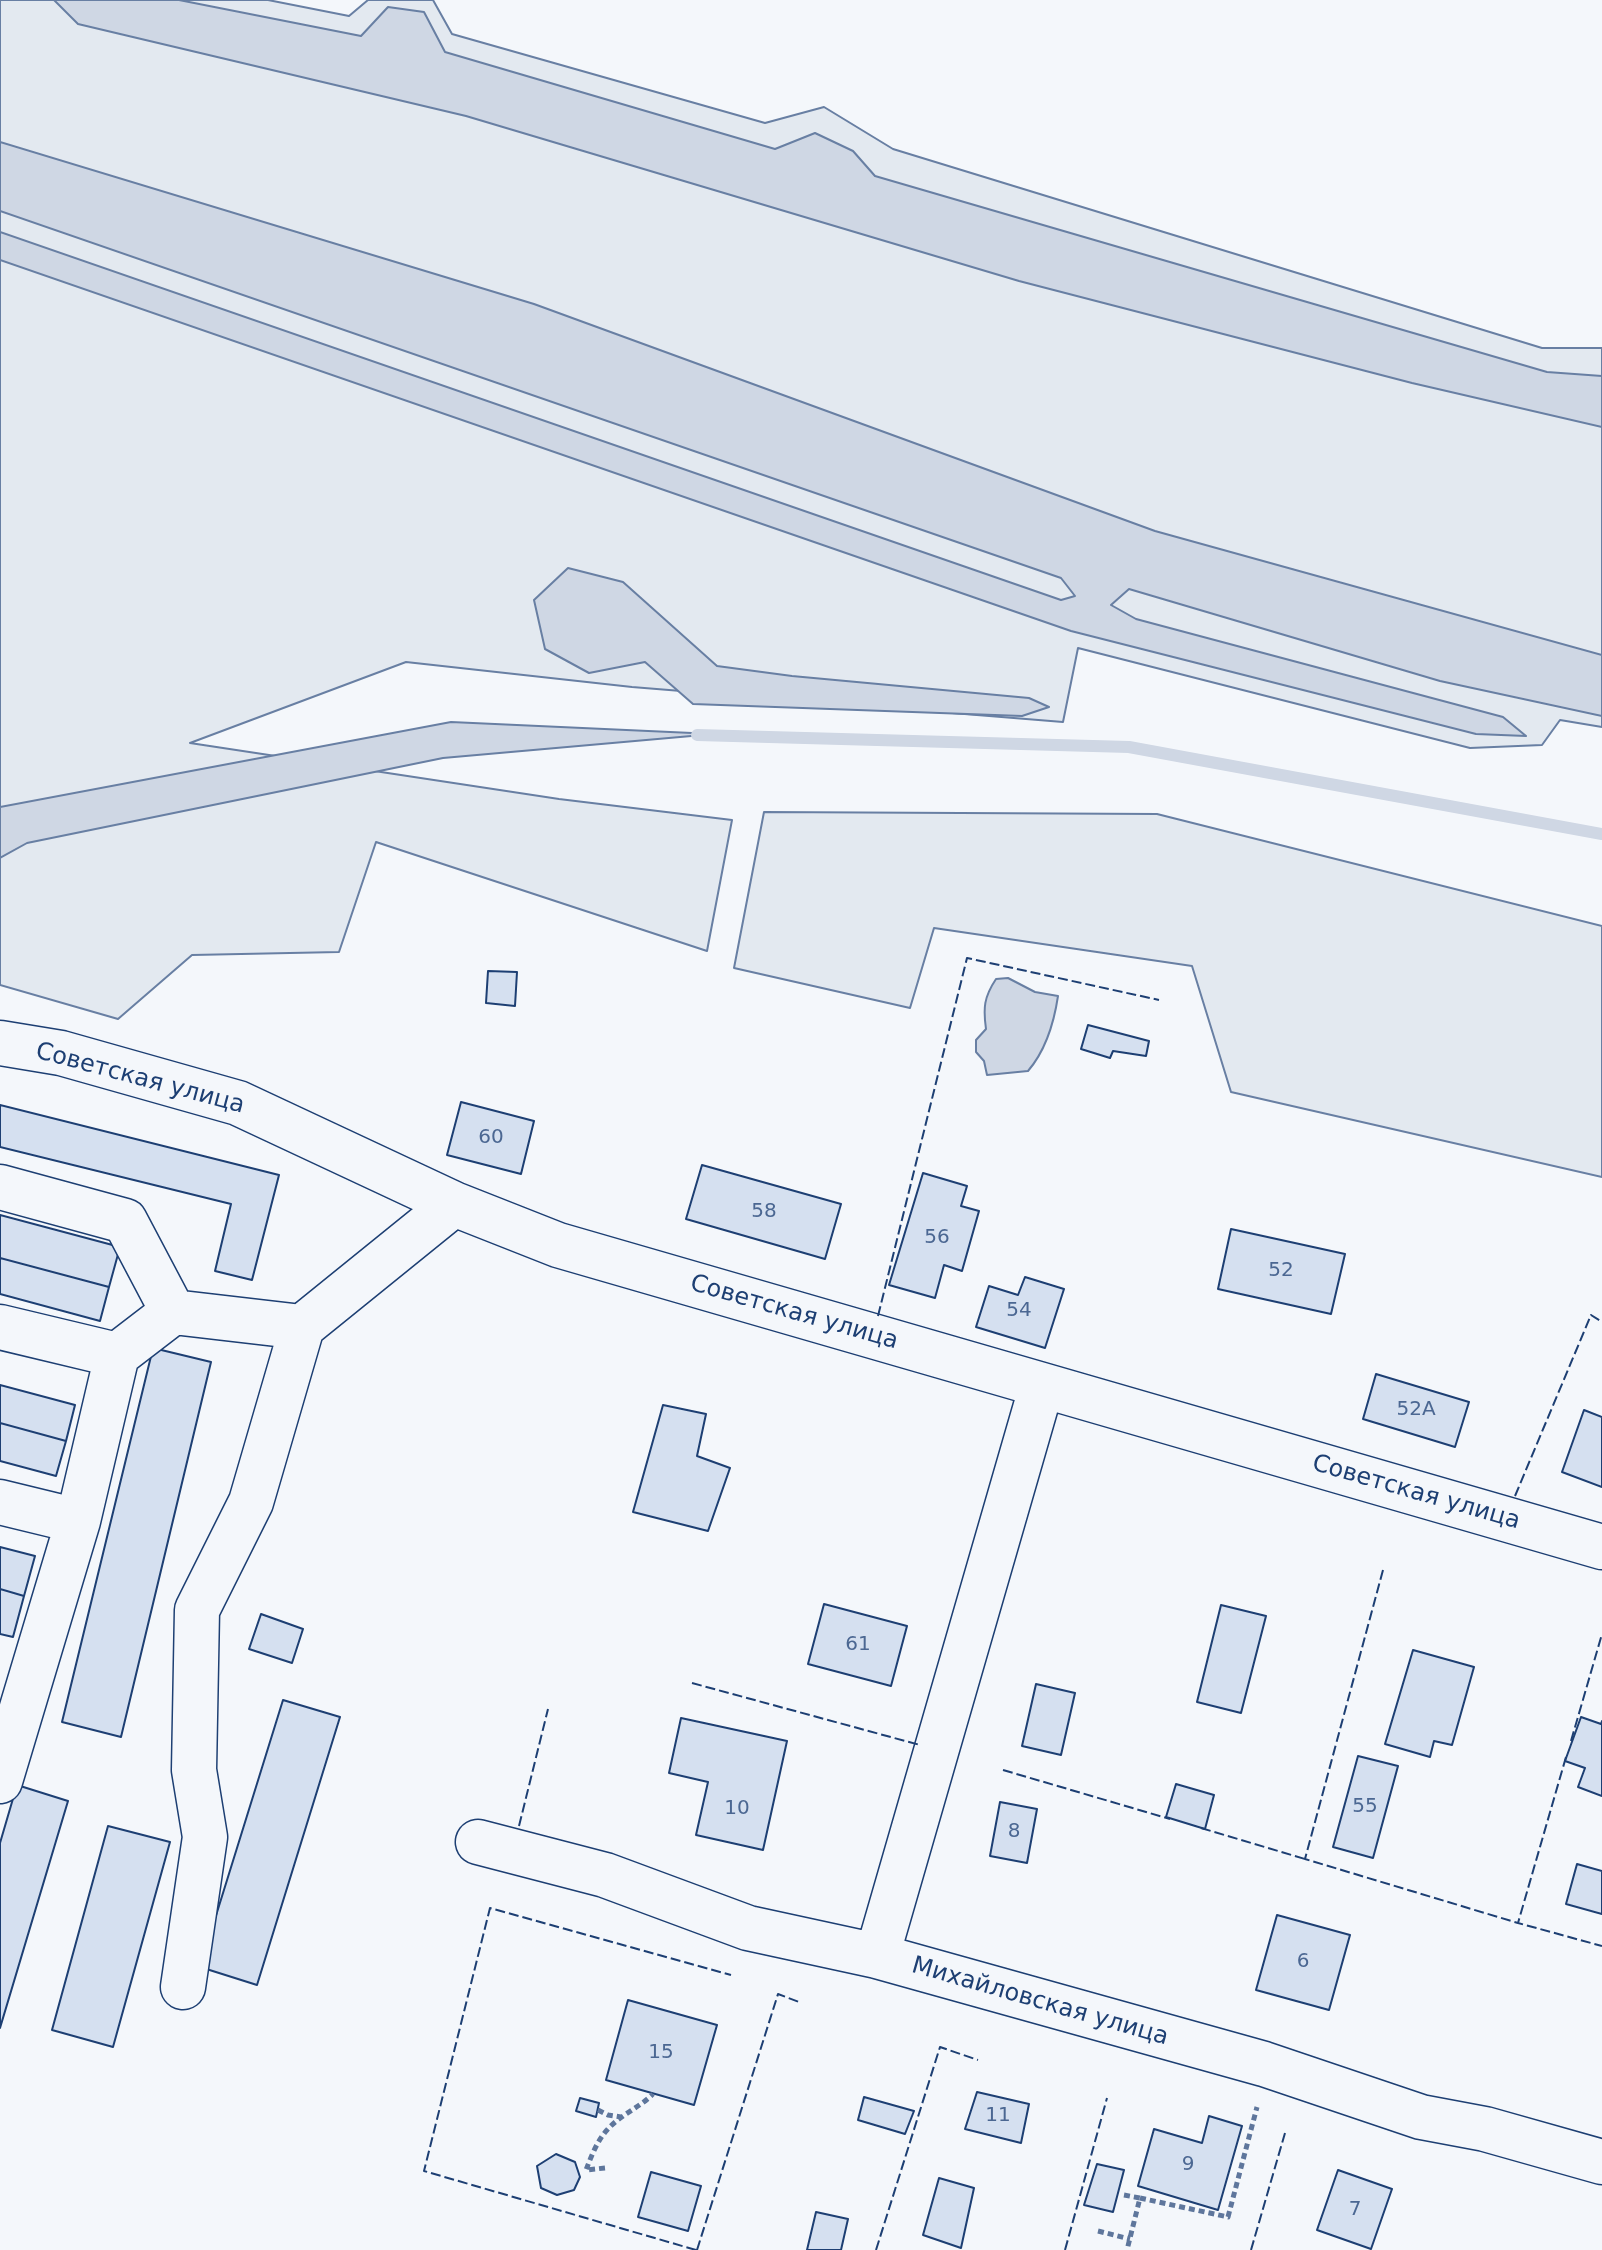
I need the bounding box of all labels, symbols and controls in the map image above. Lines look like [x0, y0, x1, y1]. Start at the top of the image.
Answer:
street label: Советская улица [32, 1037, 248, 1121]
house number: 60 [478, 1126, 504, 1150]
house number: 58 [751, 1200, 777, 1224]
house number: 56 [924, 1226, 950, 1250]
house number: 52 [1268, 1259, 1294, 1283]
street label: Советская улица [687, 1270, 901, 1356]
house number: 54 [1006, 1299, 1032, 1323]
house number: 52А [1396, 1398, 1436, 1422]
street label: Советская улица [1309, 1450, 1523, 1536]
house number: 61 [845, 1633, 871, 1657]
house number: 55 [1352, 1795, 1378, 1819]
house number: 10 [724, 1797, 750, 1821]
house number: 8 [1008, 1820, 1020, 1844]
house number: 6 [1297, 1950, 1309, 1974]
street label: Михайловская улица [908, 1952, 1172, 2052]
house number: 15 [648, 2041, 674, 2065]
house number: 11 [985, 2104, 1011, 2128]
house number: 9 [1182, 2153, 1194, 2177]
house number: 7 [1349, 2198, 1361, 2222]

